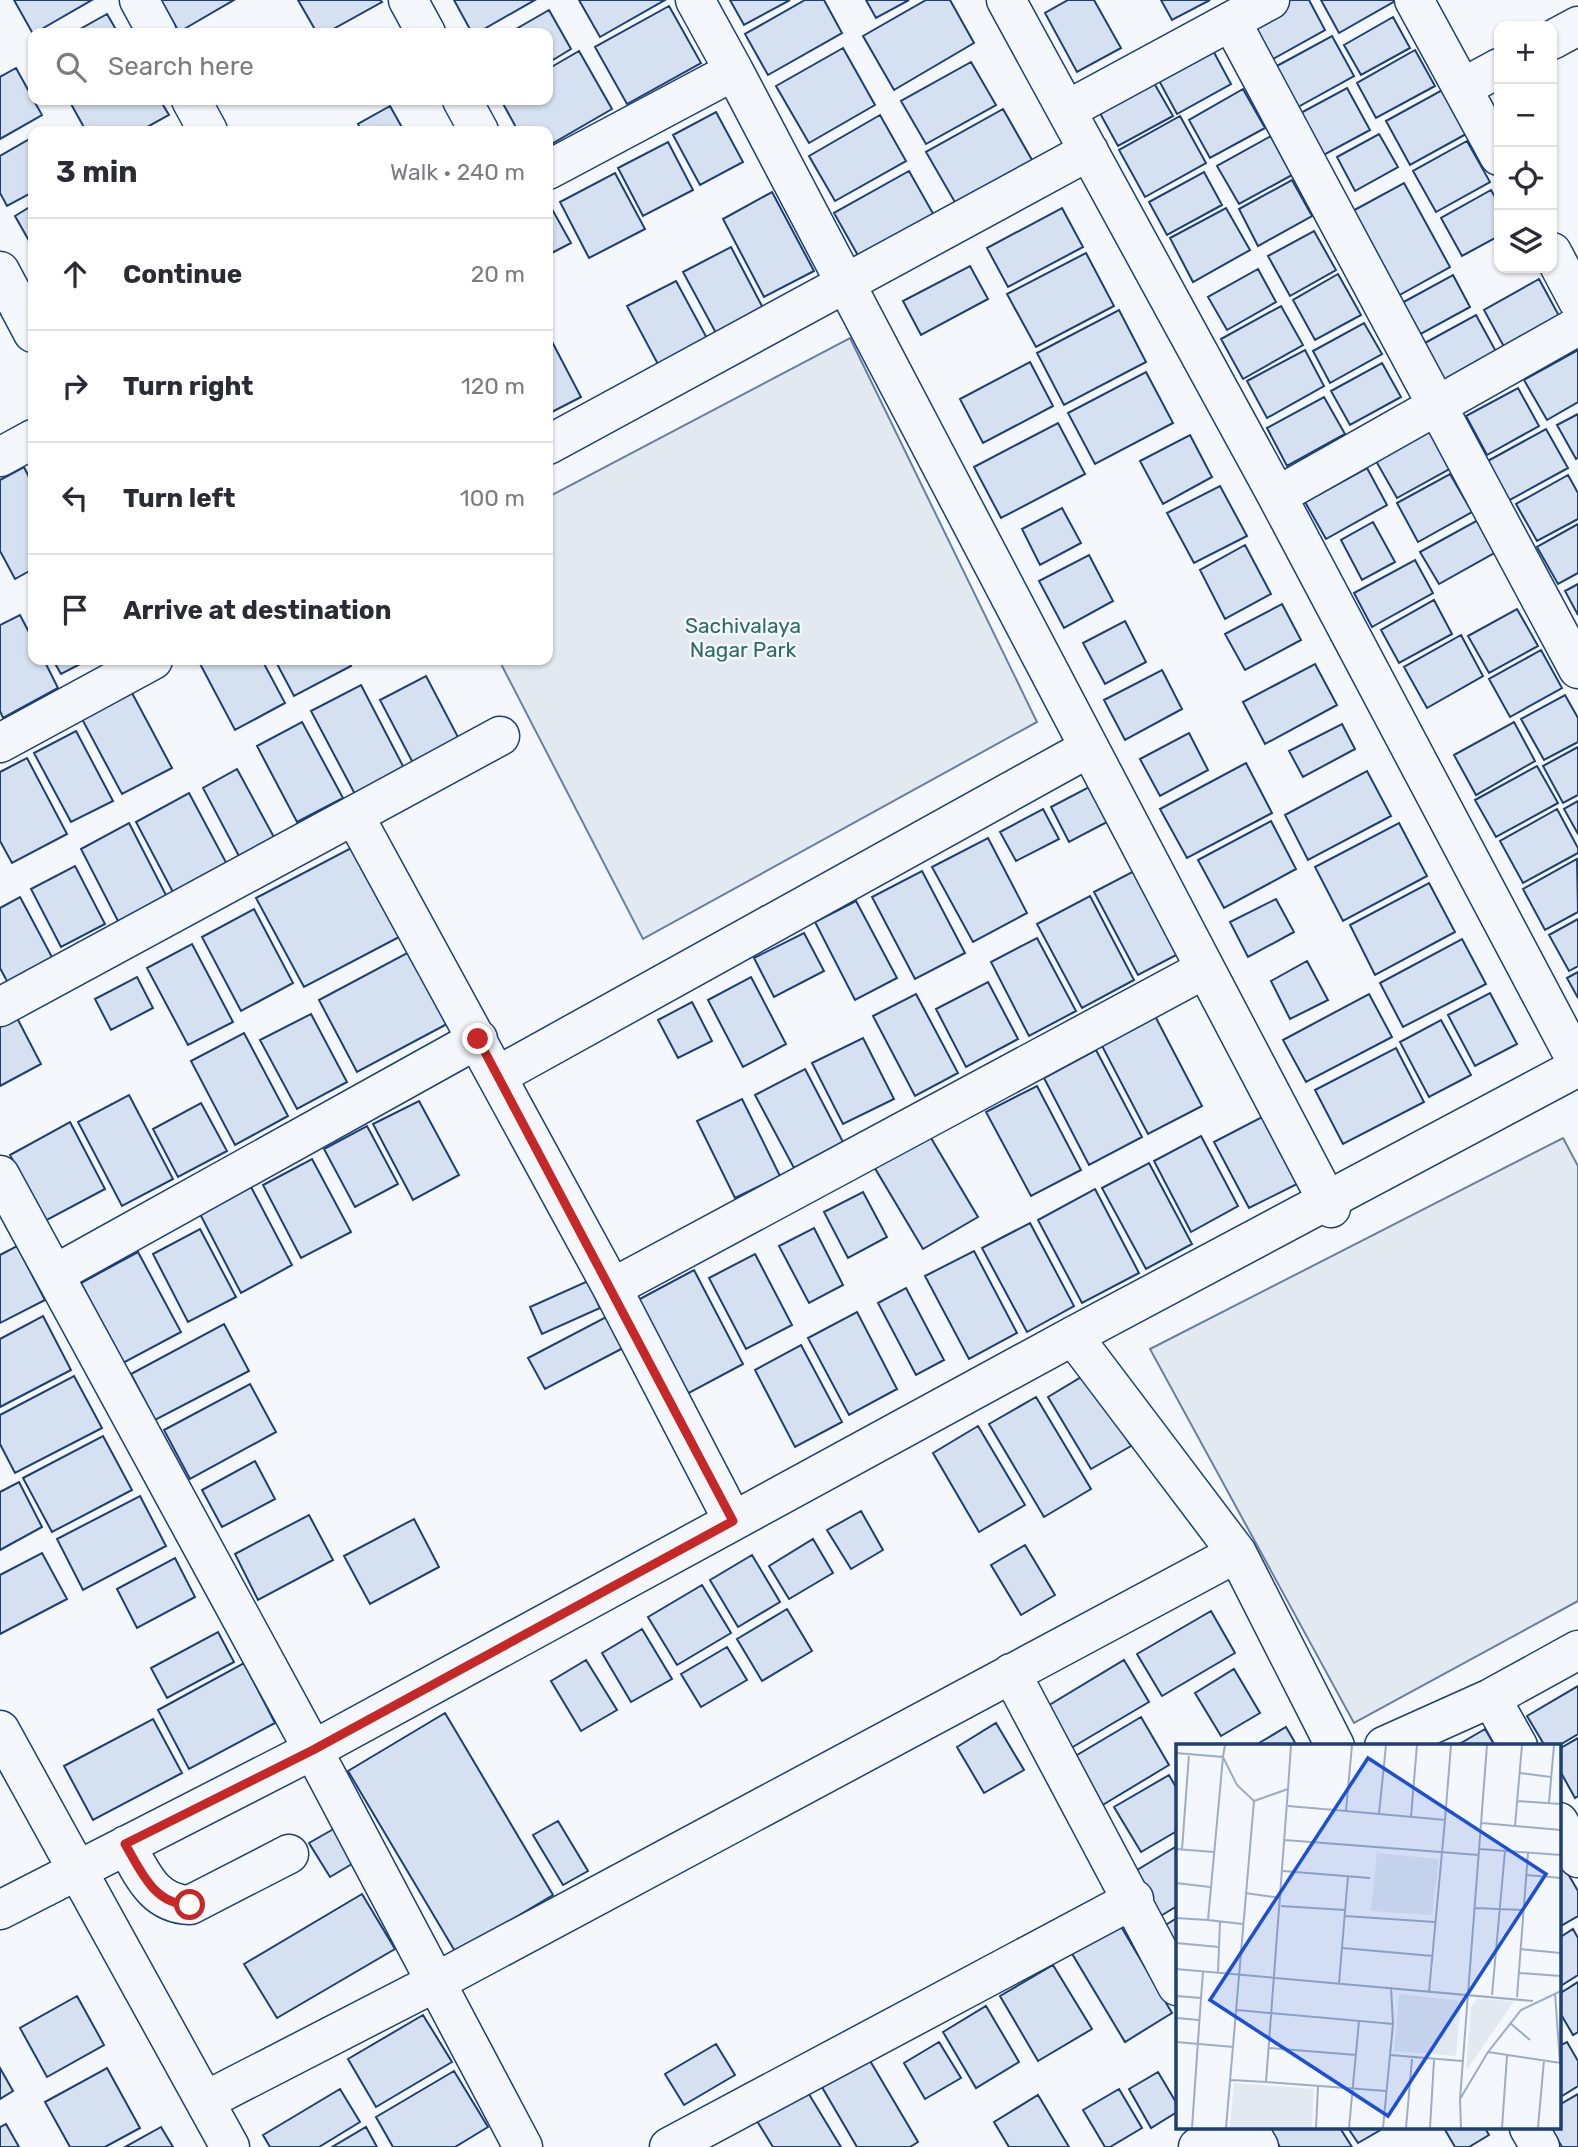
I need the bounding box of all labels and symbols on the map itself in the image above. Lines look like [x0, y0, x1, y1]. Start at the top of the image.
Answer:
park label: Sachivalaya Nagar Park [685, 613, 801, 662]
route end [462, 1023, 493, 1054]
inset map [1176, 1744, 1560, 2130]
route start [174, 1889, 205, 1920]

